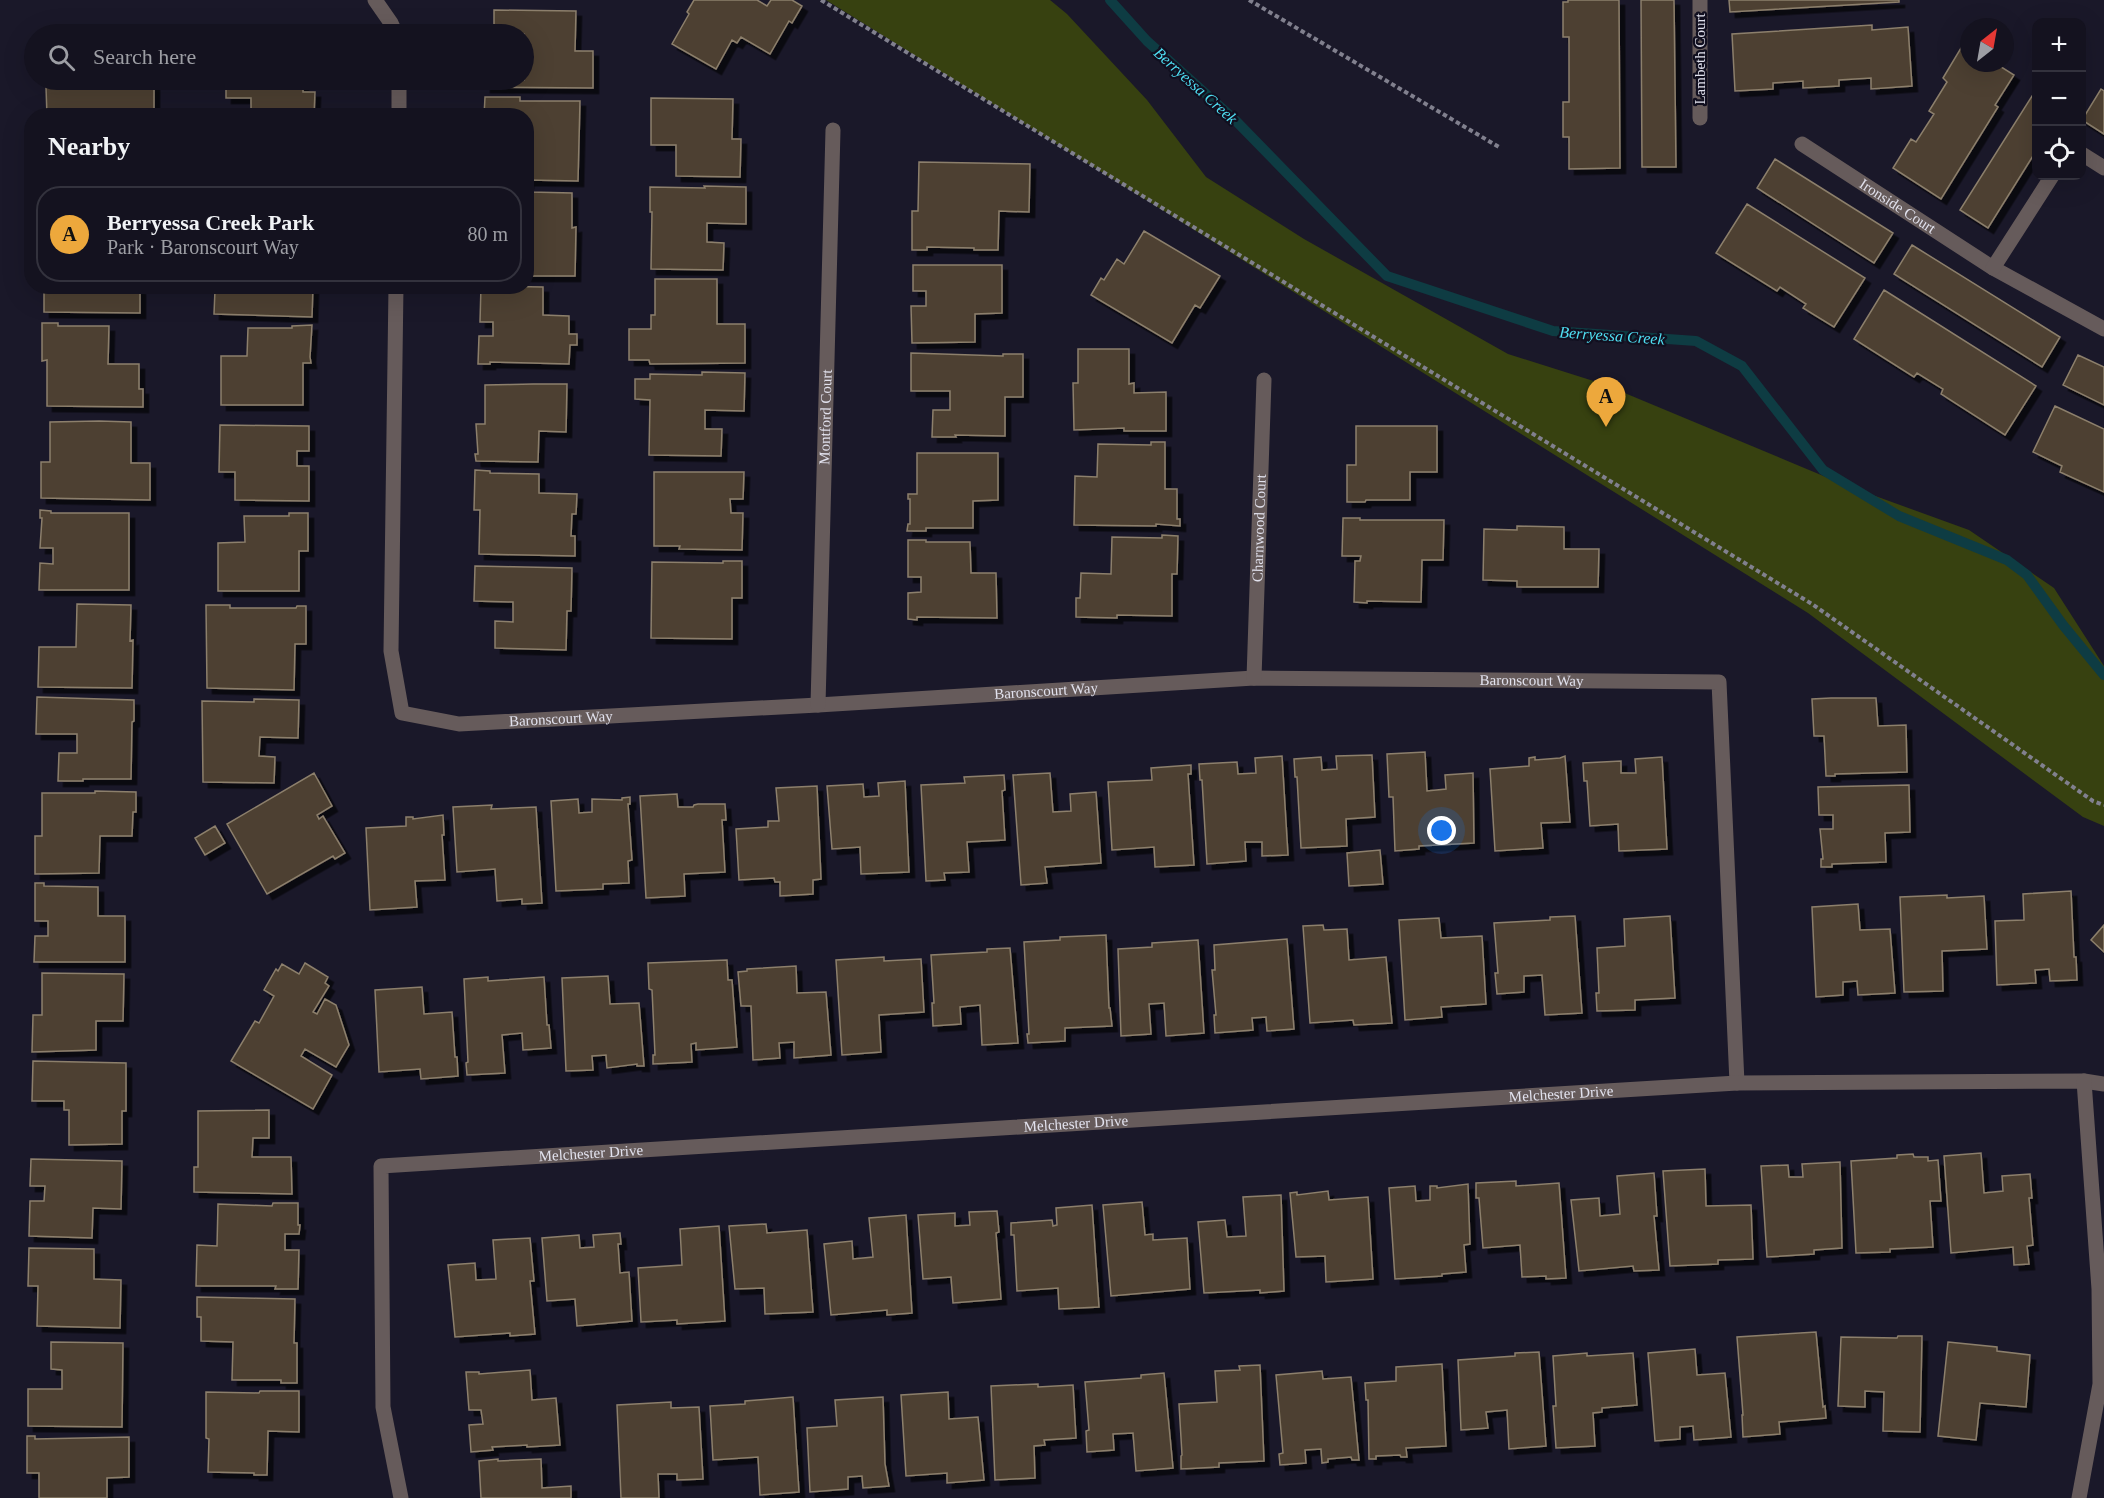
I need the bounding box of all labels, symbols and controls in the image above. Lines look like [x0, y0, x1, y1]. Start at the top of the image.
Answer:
street label: Lambeth Court [1692, 13, 1708, 105]
north arrow [1960, 18, 2014, 72]
map controls [2032, 18, 2086, 180]
button: + [2032, 18, 2086, 72]
search box [24, 24, 534, 90]
icon: search [45, 41, 78, 74]
text: Search here [93, 44, 196, 69]
water label: Berryessa Creek [1150, 44, 1241, 128]
button: − [2032, 72, 2086, 126]
button: locate [2032, 126, 2086, 180]
text: Nearby [48, 132, 130, 161]
street label: Ironside Court [1857, 176, 1939, 237]
text: Berryessa Creek Park [107, 210, 314, 235]
text: A [62, 223, 77, 245]
text: 80 m [467, 223, 508, 245]
text: Park · Baronscourt Way [107, 236, 299, 258]
water label: Berryessa Creek [1559, 323, 1666, 349]
street label: Montford Court [816, 368, 835, 465]
pin: A [1586, 378, 1626, 427]
street label: Charnwood Court [1249, 473, 1269, 582]
street label: Baronscourt Way [1480, 672, 1584, 689]
street label: Baronscourt Way [994, 680, 1099, 702]
street label: Baronscourt Way [508, 708, 614, 729]
your location [1427, 816, 1456, 845]
street label: Melchester Drive [1508, 1083, 1614, 1105]
street label: Melchester Drive [1023, 1112, 1129, 1135]
street label: Melchester Drive [538, 1142, 644, 1164]

